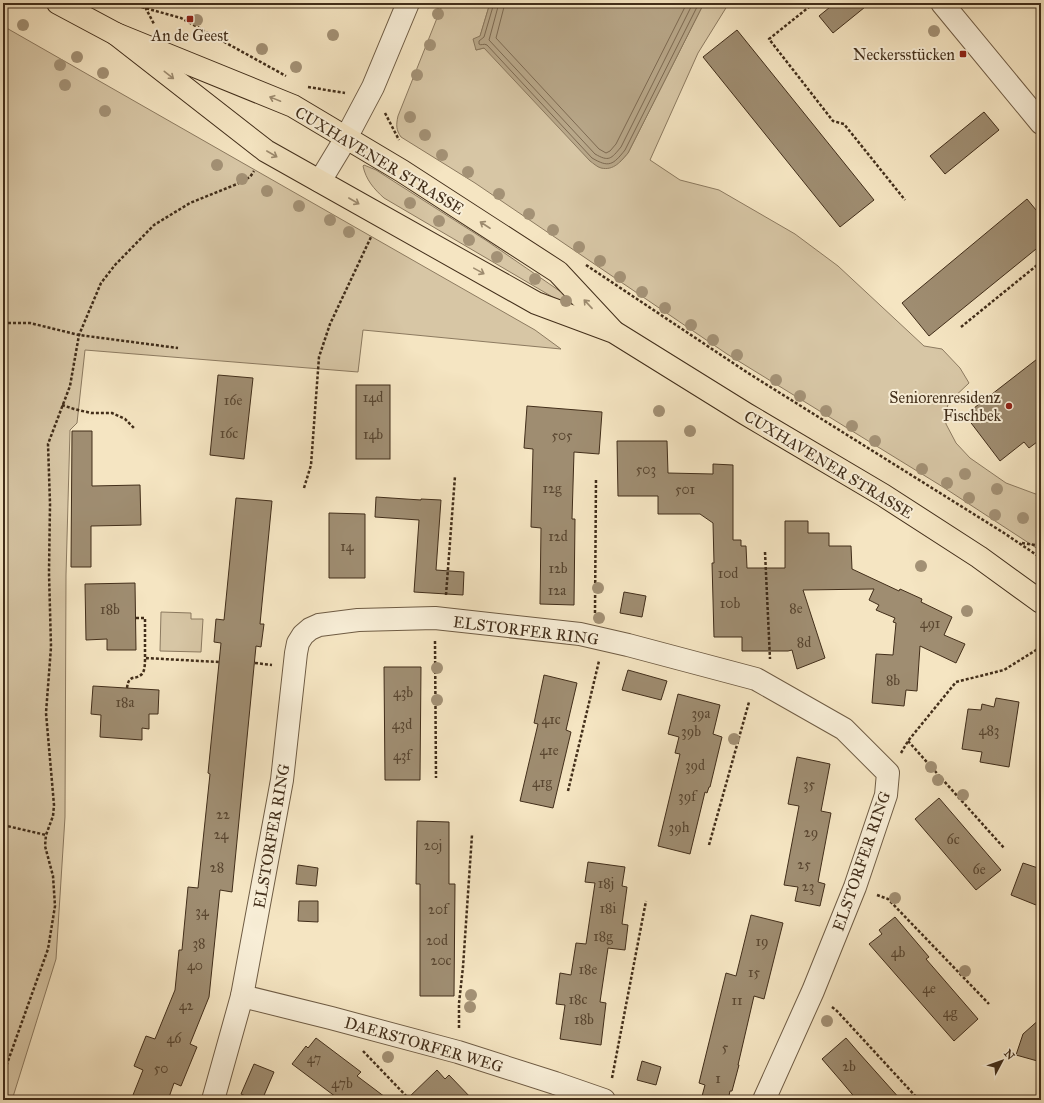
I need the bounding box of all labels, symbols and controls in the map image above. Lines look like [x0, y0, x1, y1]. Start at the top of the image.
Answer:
marker: An de Geest [185, 14, 195, 24]
place label: An de Geest [150, 26, 229, 45]
place label: Neckersstücken [853, 45, 955, 64]
marker: Neckersstücken [958, 49, 968, 59]
one-way arrow [163, 71, 174, 79]
one-way arrow [269, 95, 281, 103]
street label: CUXHAVENER STRASSE [292, 102, 468, 218]
one-way arrow [266, 151, 278, 159]
one-way arrow [348, 197, 360, 205]
one-way arrow [480, 221, 491, 229]
one-way arrow [473, 268, 485, 276]
one-way arrow [583, 298, 592, 309]
place label: Seniorenresidenz Fischbek [889, 388, 1002, 425]
house number: 14d [363, 389, 383, 406]
house number: 16e [224, 392, 242, 409]
marker: Seniorenresidenz Fischbek [1004, 401, 1014, 411]
street label: CUXHAVENER STRASSE [741, 406, 917, 522]
house number: 16c [220, 425, 238, 442]
house number: 14b [363, 426, 383, 443]
house number: 505 [551, 427, 573, 444]
house number: 503 [636, 461, 656, 478]
house number: 12g [543, 480, 562, 497]
house number: 501 [675, 481, 695, 498]
house number: 12d [548, 528, 568, 545]
house number: 14 [340, 538, 355, 555]
house number: 12b [548, 560, 568, 577]
house number: 10d [718, 565, 738, 582]
house number: 12a [548, 582, 566, 599]
house number: 10b [720, 595, 740, 612]
house number: 8e [789, 600, 803, 617]
house number: 18b [100, 601, 120, 618]
street label: ELSTORFER RING [452, 612, 600, 649]
house number: 491 [920, 615, 941, 632]
house number: 8d [797, 634, 811, 651]
house number: 8b [886, 672, 900, 689]
house number: 43b [393, 684, 413, 701]
house number: 18a [116, 694, 135, 711]
house number: 39a [691, 705, 711, 722]
house number: 41c [541, 711, 561, 728]
house number: 43d [392, 716, 412, 733]
house number: 483 [979, 722, 999, 739]
house number: 39b [681, 723, 701, 740]
house number: 41e [539, 742, 559, 759]
house number: 43f [393, 747, 413, 764]
house number: 39d [685, 757, 705, 774]
street label: ELSTORFER RING [249, 762, 294, 910]
house number: 41g [532, 774, 552, 791]
house number: 35 [803, 776, 816, 793]
house number: 39f [678, 788, 698, 805]
street label: ELSTORFER RING [829, 788, 894, 934]
house number: 22 [216, 806, 230, 823]
house number: 39h [669, 819, 690, 836]
house number: 29 [804, 824, 818, 841]
house number: 24 [214, 826, 230, 843]
house number: 6c [946, 831, 960, 848]
house number: 20j [424, 837, 442, 854]
house number: 25 [797, 856, 811, 873]
house number: 28 [210, 859, 224, 876]
house number: 6e [972, 861, 986, 878]
house number: 18j [598, 875, 614, 892]
house number: 23 [802, 878, 814, 895]
house number: 18i [600, 900, 617, 917]
house number: 20f [428, 901, 450, 918]
house number: 34 [195, 903, 210, 920]
house number: 18g [593, 928, 613, 945]
house number: 20d [426, 932, 448, 949]
house number: 19 [756, 933, 768, 950]
house number: 38 [192, 935, 206, 952]
house number: 4b [891, 944, 905, 961]
house number: 20c [431, 952, 452, 969]
house number: 40 [187, 957, 203, 974]
house number: 18e [579, 961, 598, 978]
house number: 15 [748, 964, 760, 981]
house number: 4e [922, 980, 936, 997]
house number: 18c [569, 991, 588, 1008]
house number: 11 [731, 992, 743, 1009]
house number: 42 [179, 997, 193, 1014]
house number: 4g [943, 1004, 958, 1021]
house number: 18b [574, 1011, 594, 1028]
street label: DAERSTORFER WEG [342, 1013, 506, 1076]
house number: 46 [167, 1030, 182, 1047]
house number: 5 [722, 1039, 729, 1056]
north arrow [982, 1041, 1022, 1081]
text: N [1001, 1047, 1018, 1063]
house number: 47 [307, 1050, 321, 1067]
house number: 2b [842, 1058, 856, 1075]
house number: 50 [154, 1060, 168, 1077]
house number: 1 [715, 1070, 721, 1087]
house number: 47b [331, 1075, 353, 1092]

